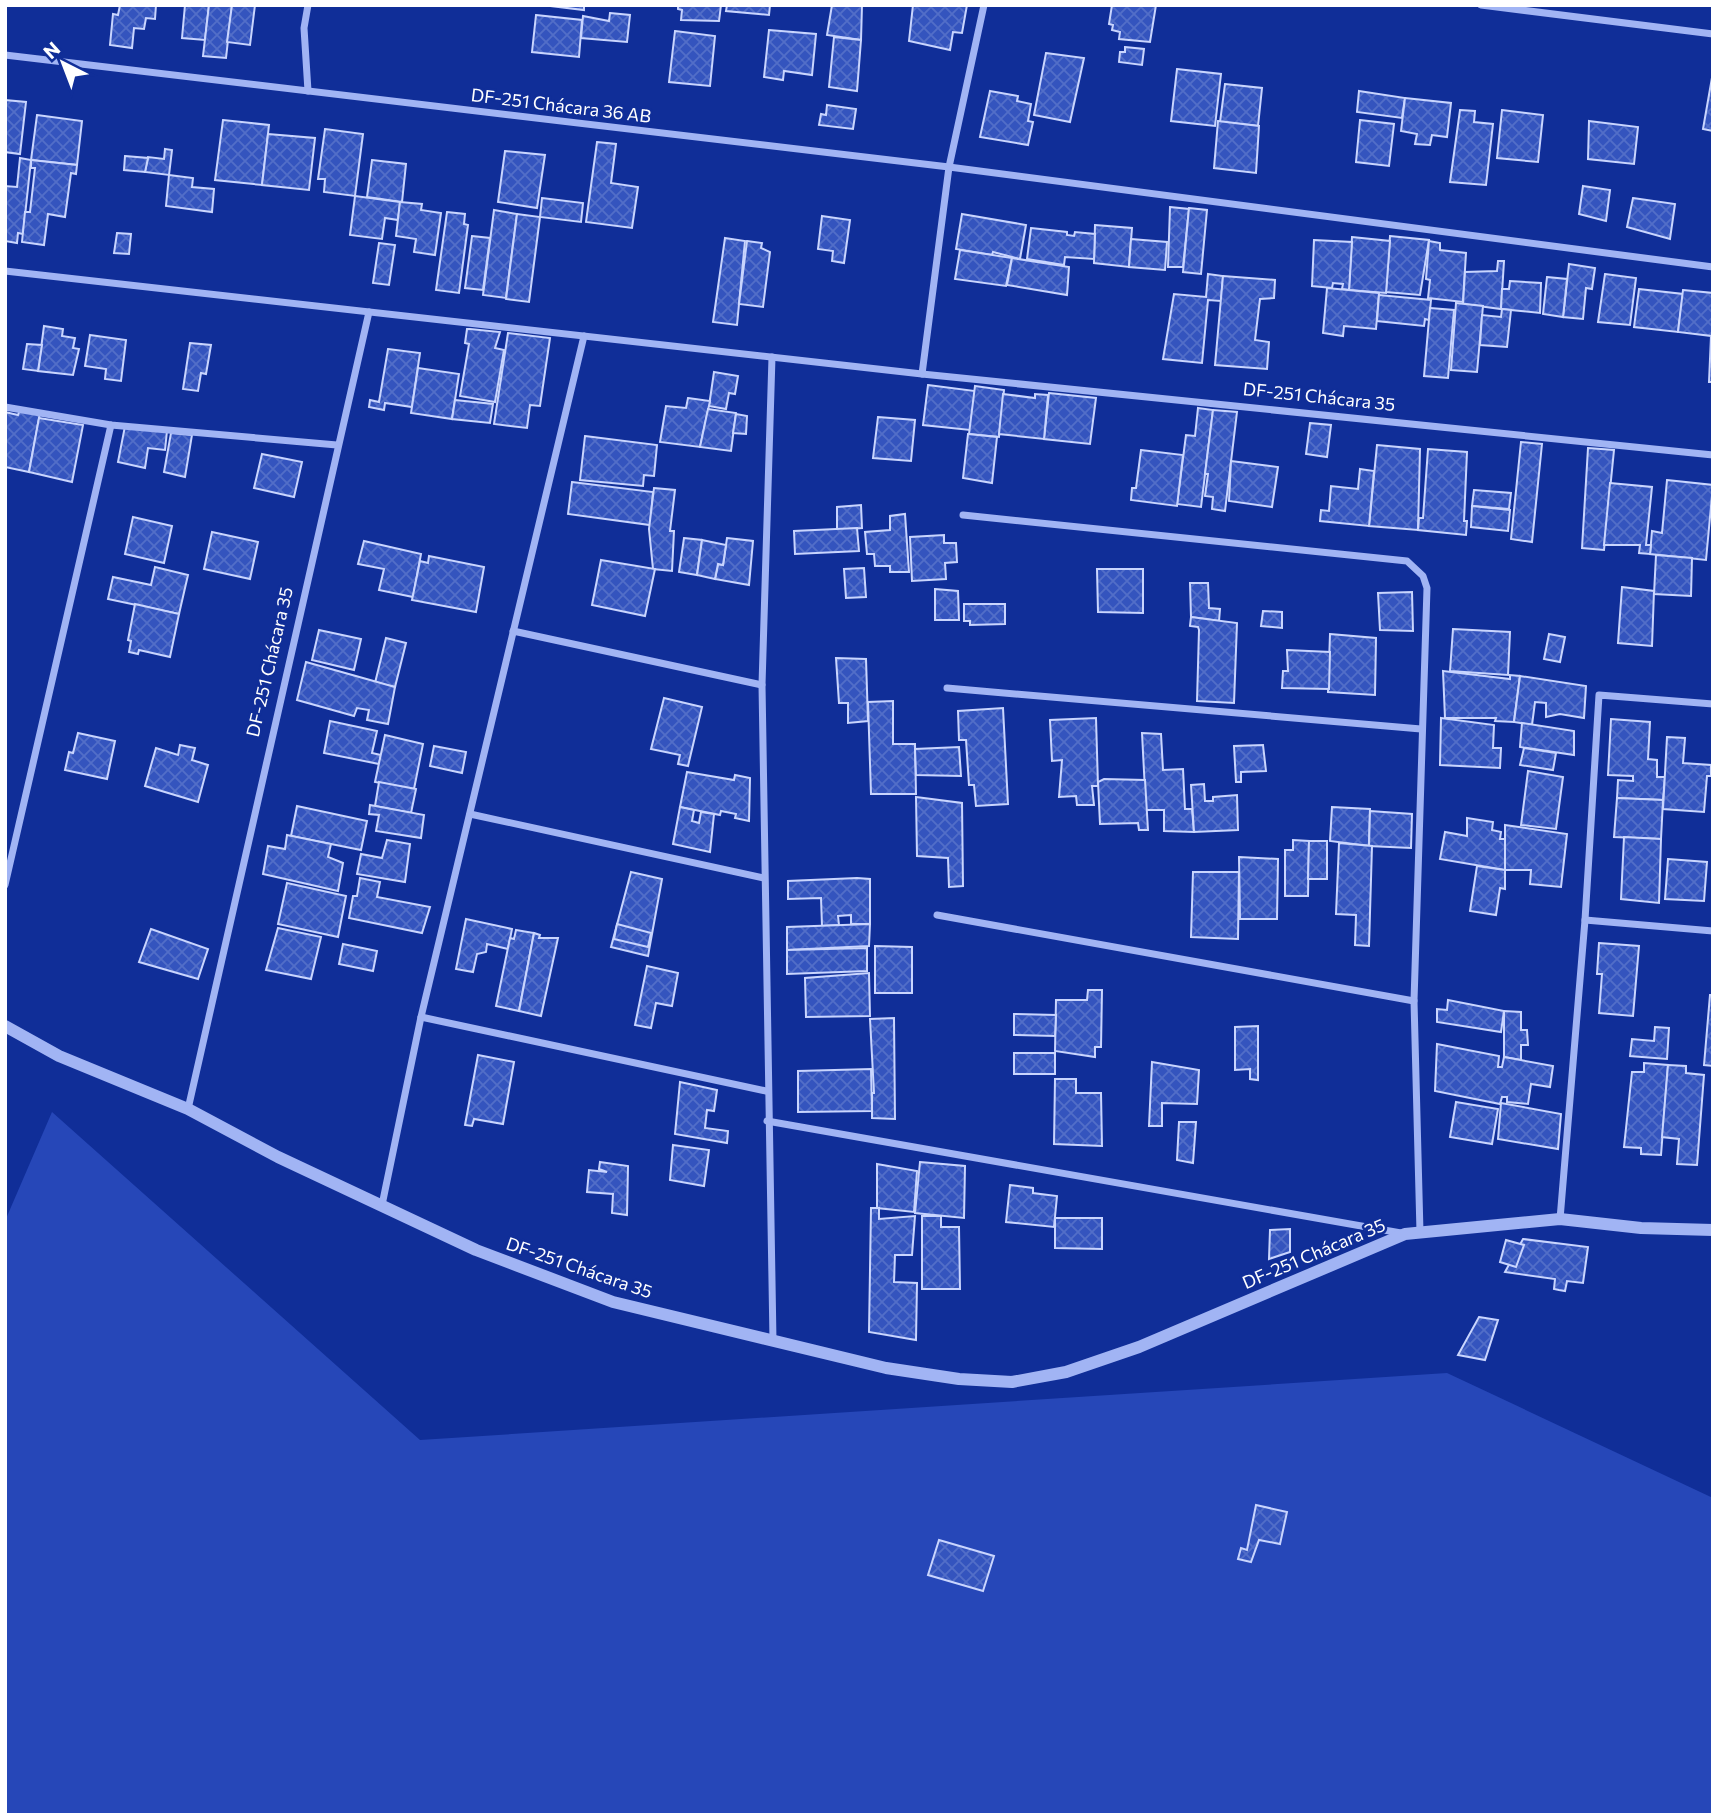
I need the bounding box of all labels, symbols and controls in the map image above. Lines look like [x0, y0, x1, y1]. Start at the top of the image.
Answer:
north arrow [28, 28, 98, 98]
text: N [38, 37, 64, 63]
street label: DF-251 Chácara 36 AB [470, 83, 652, 127]
street label: DF-251 Chácara 35 [1242, 377, 1396, 415]
street label: DF-251 Chácara 35 [241, 585, 297, 739]
street label: DF-251 Chácara 35 [1239, 1213, 1388, 1293]
street label: DF-251 Chácara 35 [503, 1232, 655, 1302]

